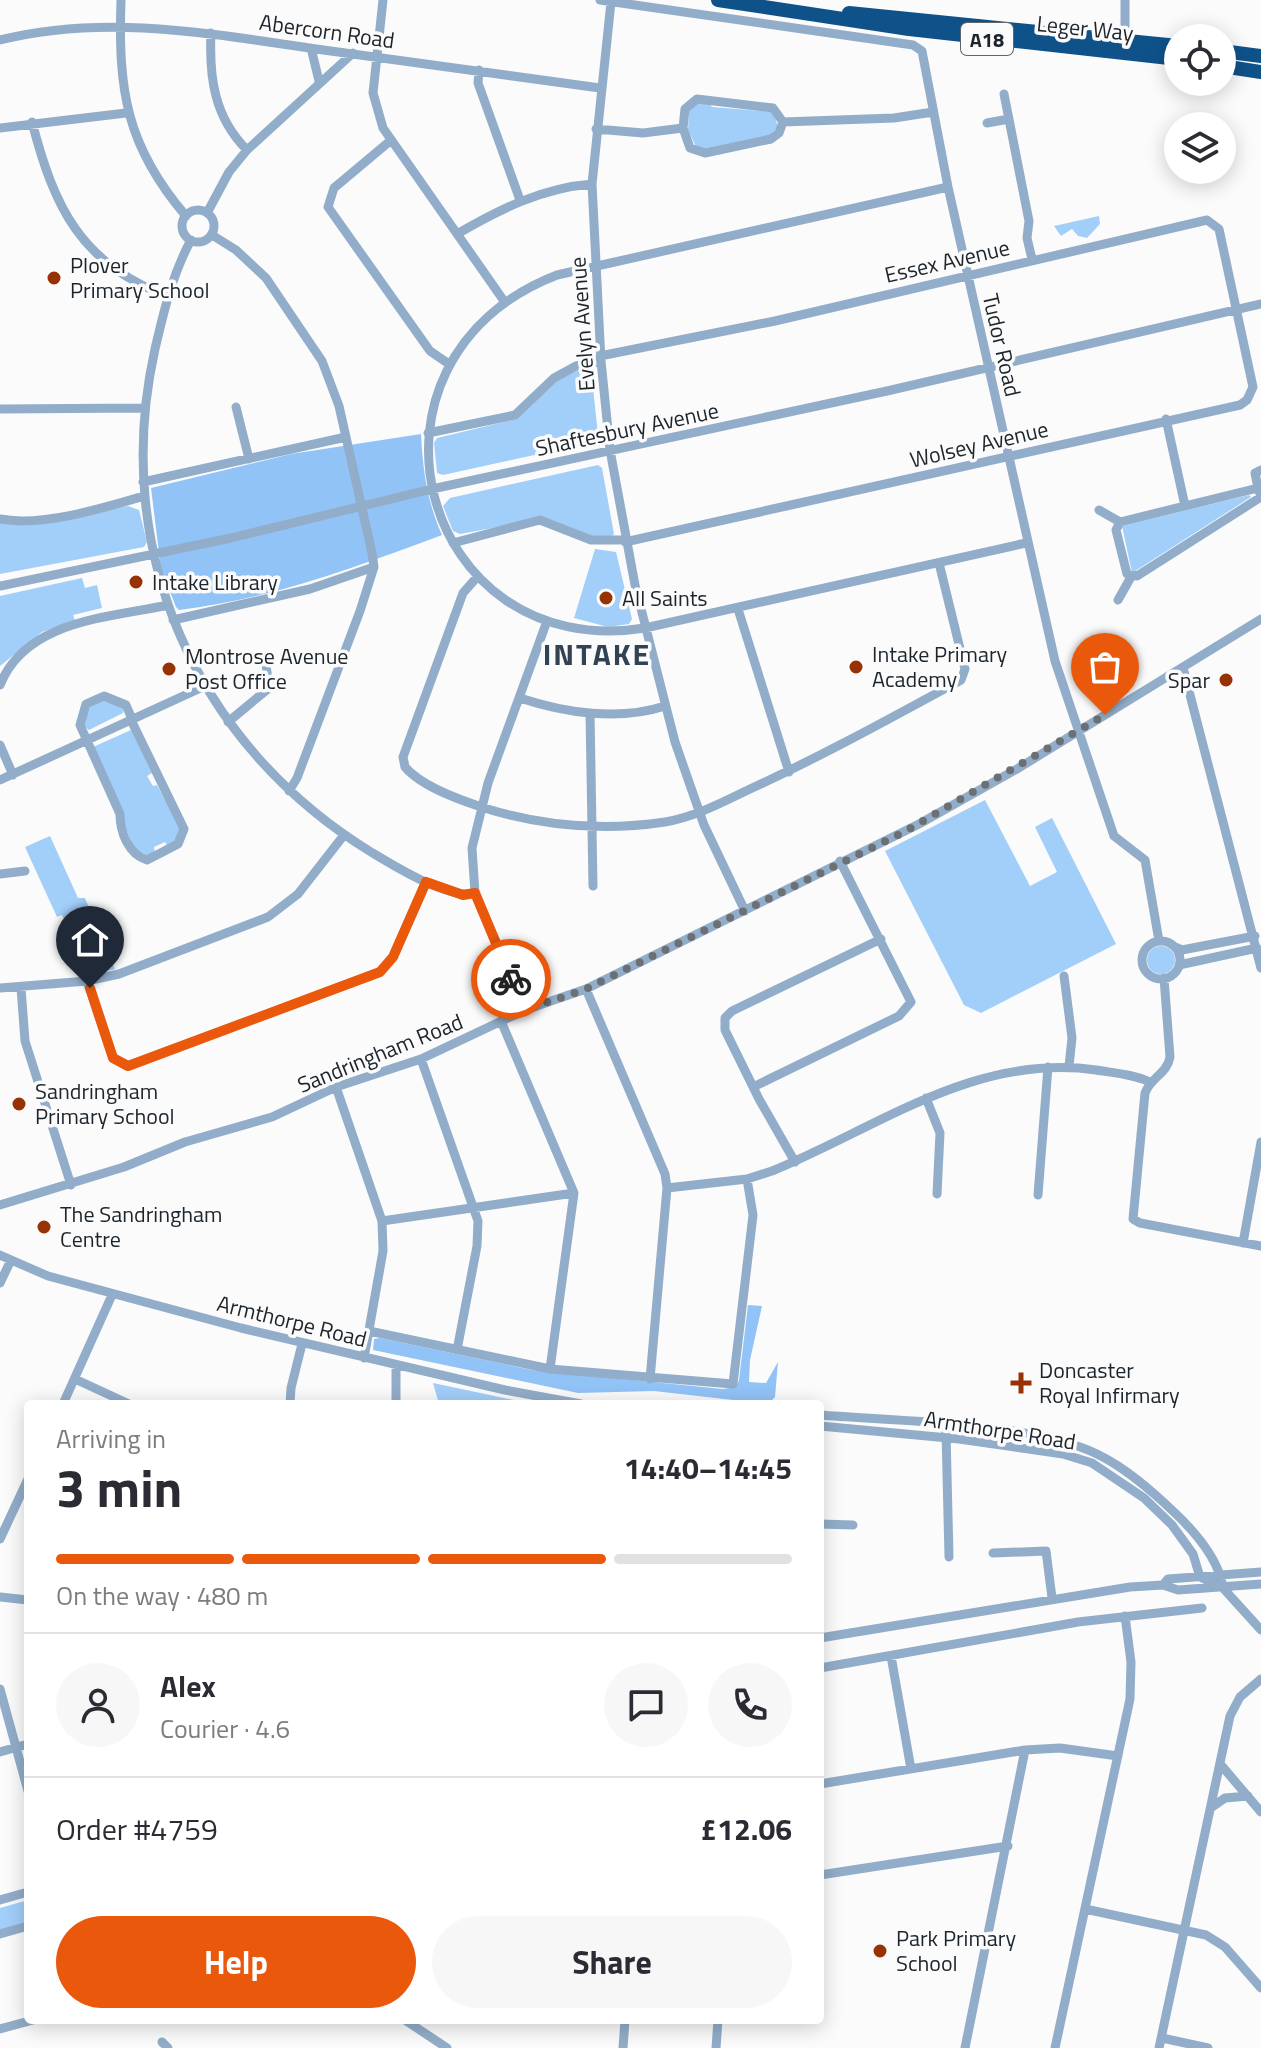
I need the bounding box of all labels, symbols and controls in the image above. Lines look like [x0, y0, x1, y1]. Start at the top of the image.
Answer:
street label: Abercorn Road [257, 5, 397, 57]
street label: Leger Way [1035, 6, 1135, 50]
road number: A18 [961, 23, 1013, 55]
map controls [1164, 24, 1236, 184]
button: locate [1164, 24, 1236, 96]
button: layers [1164, 112, 1236, 184]
street label: Essex Avenue [881, 230, 1013, 292]
place label: Plover Primary School [70, 248, 210, 307]
street label: Evelyn Avenue [560, 256, 604, 392]
marker: Plover Primary School [45, 269, 63, 287]
street label: Tudor Road [974, 290, 1030, 400]
street label: Shaftesbury Avenue [532, 393, 722, 465]
street label: Wolsey Avenue [906, 412, 1052, 476]
place label: Intake Library [152, 565, 278, 599]
marker: Intake Library [127, 573, 145, 591]
place label: All Saints [622, 581, 708, 615]
marker: All Saints [597, 589, 615, 607]
district label: INTAKE [543, 631, 651, 677]
pin [1071, 633, 1139, 715]
place label: Intake Primary Academy [872, 637, 1008, 696]
place label: Montrose Avenue Post Office [185, 639, 348, 698]
icon: bag [1083, 645, 1127, 689]
marker: Intake Primary Academy [847, 658, 865, 676]
marker: Montrose Avenue Post Office [160, 660, 178, 678]
place label: Spar [1168, 663, 1210, 697]
marker: Spar [1217, 671, 1235, 689]
pin [56, 906, 124, 988]
icon: home [68, 918, 112, 962]
courier [471, 939, 551, 1019]
icon: bike [489, 957, 533, 1001]
street label: Sandringham Road [292, 1004, 468, 1102]
place label: Sandringham Primary School [35, 1074, 175, 1133]
marker: Sandringham Primary School [10, 1095, 28, 1113]
place label: The Sandringham Centre [60, 1197, 223, 1256]
marker: The Sandringham Centre [35, 1218, 53, 1236]
street label: Armthorpe Road [214, 1286, 370, 1356]
place label: Doncaster Royal Infirmary [1039, 1353, 1180, 1412]
marker: Doncaster Royal Infirmary [1010, 1372, 1032, 1394]
street label: Armthorpe Road [922, 1401, 1078, 1459]
text: Arriving in [56, 1419, 166, 1458]
text: 14:40–14:45 [624, 1445, 792, 1491]
text: 3 min [56, 1448, 182, 1527]
text: On the way · 480 m [56, 1576, 268, 1615]
button: person [56, 1663, 140, 1747]
text: Alex [160, 1663, 216, 1709]
button: chat [604, 1663, 688, 1747]
button: phone [708, 1663, 792, 1747]
text: Courier · 4.6 [160, 1709, 290, 1748]
text: Order #4759 [56, 1806, 218, 1852]
text: £12.06 [700, 1806, 792, 1852]
button: Help [56, 1916, 416, 2008]
button: Share [432, 1916, 792, 2008]
place label: Park Primary School [896, 1921, 1016, 1980]
marker: Park Primary School [871, 1942, 889, 1960]

